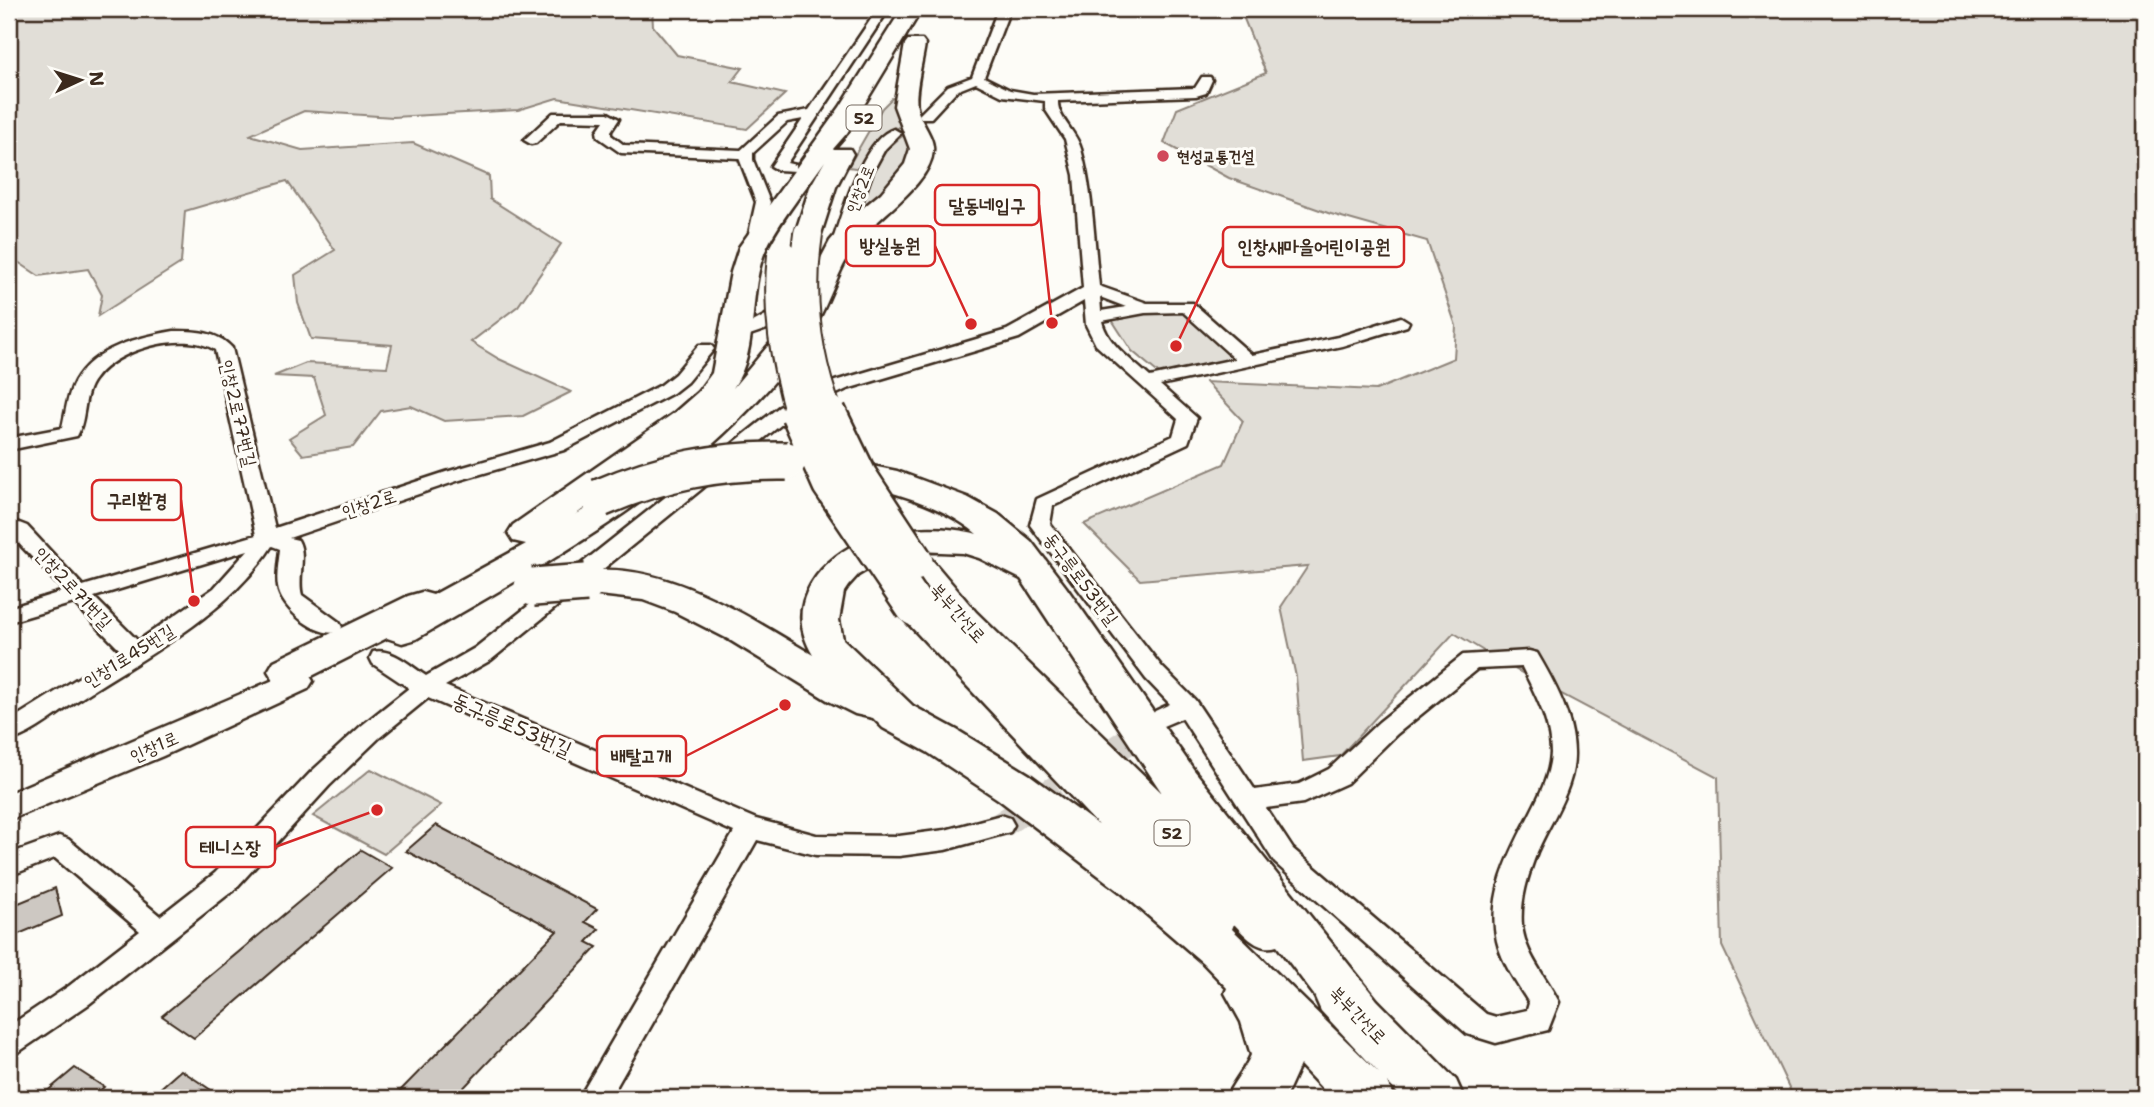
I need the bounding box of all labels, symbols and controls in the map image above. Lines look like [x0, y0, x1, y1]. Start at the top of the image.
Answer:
north arrow [46, 46, 116, 116]
text: N [83, 70, 109, 87]
road number: 52 [846, 106, 882, 130]
place label: 현성교통건설 [1177, 146, 1254, 167]
marker: 현성교통건설 [1155, 148, 1171, 164]
street label: 인창2로 [841, 162, 879, 216]
callout: 달동네입구 [935, 185, 1039, 225]
text: 달동네입구 [949, 193, 1025, 218]
callout: 방실농원 [846, 226, 935, 266]
callout: 인창새마을어린이공원 [1223, 227, 1404, 267]
text: 방실농원 [859, 233, 921, 258]
text: 인창새마을어린이공원 [1238, 234, 1390, 259]
street label: 인창2로77번길 [214, 357, 262, 469]
callout: 구리환경 [92, 480, 181, 520]
street label: 인창2로 [339, 484, 399, 524]
text: 구리환경 [106, 488, 168, 513]
street label: 동구릉로53번길 [1038, 528, 1124, 630]
street label: 인창2로71번길 [29, 542, 118, 635]
street label: 북부간선로 [925, 578, 991, 648]
street label: 인창1로45번길 [79, 618, 179, 693]
street label: 동구릉로53번길 [448, 686, 576, 764]
street label: 인창1로 [126, 726, 182, 768]
callout: 배탈고개 [597, 736, 686, 776]
text: 배탈고개 [610, 744, 672, 769]
road number: 52 [1154, 820, 1190, 846]
callout: 테니스장 [186, 827, 275, 867]
text: 테니스장 [199, 835, 261, 860]
street label: 북부간선로 [1324, 981, 1392, 1049]

